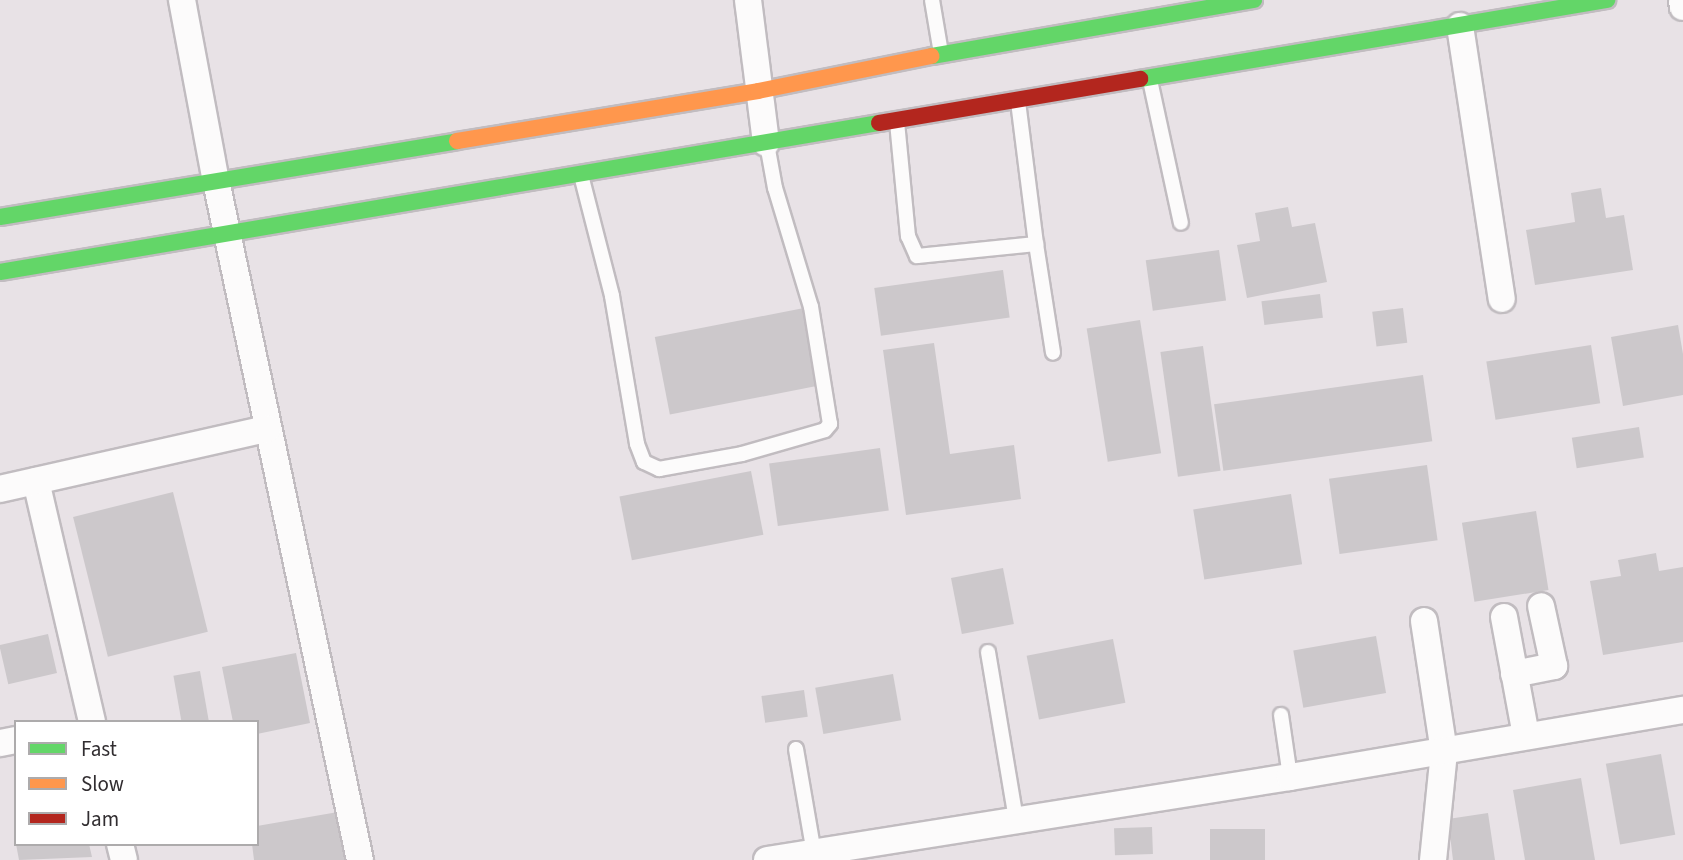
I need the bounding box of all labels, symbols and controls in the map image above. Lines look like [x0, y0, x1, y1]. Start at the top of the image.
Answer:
legend [14, 720, 259, 846]
text: Fast [81, 734, 117, 764]
text: Slow [81, 769, 124, 799]
text: Jam [81, 804, 119, 834]

